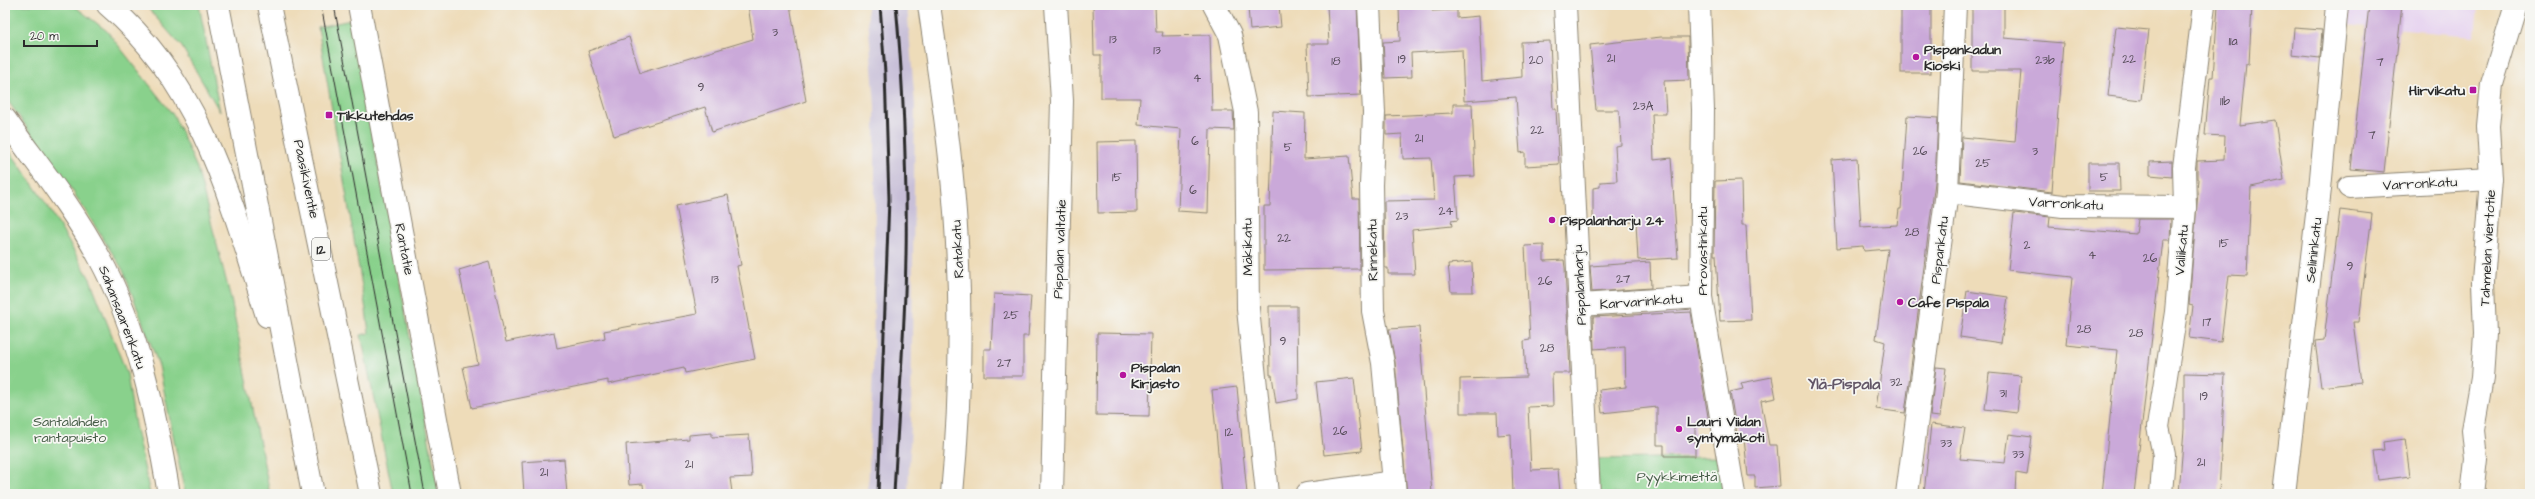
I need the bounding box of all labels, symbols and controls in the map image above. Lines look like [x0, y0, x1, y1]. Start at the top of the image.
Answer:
scale bar [24, 22, 97, 48]
house number: 3 [772, 24, 778, 41]
text: 20 m [30, 28, 59, 45]
house number: 13 [1109, 31, 1117, 48]
house number: 11a [2228, 33, 2238, 50]
place label: Pispankadun Kioski [1924, 40, 2001, 76]
house number: 13 [1153, 42, 1161, 59]
house number: 21 [1607, 50, 1616, 67]
house number: 19 [1398, 51, 1406, 68]
house number: 22 [2122, 51, 2136, 68]
house number: 20 [1529, 52, 1544, 69]
marker: Pispankadun Kioski [1911, 52, 1921, 62]
house number: 23b [2035, 52, 2055, 69]
house number: 18 [1331, 53, 1341, 70]
house number: 7 [2376, 54, 2384, 71]
house number: 4 [1193, 70, 1201, 87]
house number: 9 [698, 79, 705, 96]
place label: Hirvikatu [2409, 81, 2465, 101]
marker: Hirvikatu [2468, 85, 2478, 95]
house number: 11b [2220, 93, 2230, 110]
house number: 23A [1633, 98, 1654, 115]
place label: Tikkutehdas [336, 106, 414, 126]
marker: Tikkutehdas [324, 110, 334, 120]
house number: 22 [1530, 122, 1544, 139]
house number: 7 [2368, 127, 2376, 144]
house number: 21 [1415, 130, 1424, 147]
house number: 6 [1191, 133, 1199, 150]
street label: Paasikiventie [288, 138, 324, 221]
house number: 5 [1284, 139, 1293, 156]
house number: 26 [1913, 143, 1928, 160]
house number: 3 [2032, 143, 2038, 160]
house number: 25 [1975, 155, 1991, 172]
house number: 15 [1112, 169, 1123, 186]
house number: 5 [2100, 169, 2109, 186]
street label: Varronkatu [2382, 172, 2458, 196]
house number: 6 [1189, 182, 1197, 199]
street label: Tahmelan viertotie [2475, 189, 2501, 307]
street label: Varronkatu [2028, 192, 2104, 216]
street label: Pispalan valtatie [1048, 198, 1072, 299]
house number: 24 [1438, 203, 1454, 220]
street label: Provastinkatu [1693, 206, 1713, 296]
house number: 23 [1396, 208, 1408, 225]
place label: Pispalanharju 24 [1560, 211, 1664, 231]
marker: Pispalanharju 24 [1547, 215, 1557, 225]
street label: Pispankatu [1926, 215, 1954, 285]
street label: Selininkatu [2301, 216, 2327, 284]
street label: Mäkikatu [1237, 218, 1259, 276]
street label: Ratakatu [946, 219, 970, 279]
street label: Rinnekatu [1362, 219, 1384, 281]
street label: Rantatie [389, 222, 419, 277]
house number: 28 [1905, 224, 1920, 241]
street label: Vallikatu [2170, 224, 2194, 276]
house number: 22 [1277, 230, 1291, 247]
house number: 15 [2219, 235, 2230, 252]
house number: 2 [2024, 237, 2031, 254]
road number: 12 [312, 238, 330, 260]
street label: Pispalanharju [1568, 244, 1592, 326]
house number: 4 [2088, 247, 2096, 264]
house number: 26 [2143, 250, 2158, 267]
house number: 9 [2347, 258, 2354, 275]
street label: Sahansaarenkatu [93, 263, 151, 372]
house number: 13 [711, 271, 719, 288]
house number: 27 [1616, 271, 1631, 288]
house number: 26 [1538, 273, 1553, 290]
street label: Karvarinkatu [1599, 289, 1683, 315]
place label: Cafe Pispala [1908, 293, 1990, 313]
marker: Cafe Pispala [1895, 297, 1905, 307]
house number: 25 [1003, 307, 1019, 324]
house number: 17 [2203, 314, 2212, 331]
house number: 28 [2077, 321, 2092, 338]
house number: 28 [2129, 325, 2144, 342]
house number: 9 [1280, 333, 1287, 350]
house number: 28 [1540, 340, 1555, 357]
house number: 27 [997, 355, 1012, 372]
place label: Pispalan Kirjasto [1131, 358, 1180, 394]
marker: Pispalan Kirjasto [1118, 370, 1128, 380]
district label: Ylä-Pispala [1808, 373, 1881, 395]
house number: 32 [1890, 374, 1903, 391]
house number: 31 [1999, 385, 2007, 402]
house number: 19 [2200, 388, 2208, 405]
park label: Santalahden rantapuisto [33, 412, 107, 448]
place label: Lauri Viidan syntymäkoti [1687, 412, 1765, 448]
house number: 26 [1333, 423, 1348, 440]
house number: 12 [1225, 424, 1233, 441]
marker: Lauri Viidan syntymäkoti [1674, 424, 1684, 434]
house number: 33 [1940, 435, 1952, 452]
house number: 33 [2012, 446, 2024, 463]
house number: 21 [2197, 454, 2206, 471]
house number: 21 [685, 456, 694, 473]
house number: 21 [540, 464, 549, 481]
park label: Pyykkimettä [1637, 467, 1717, 487]

